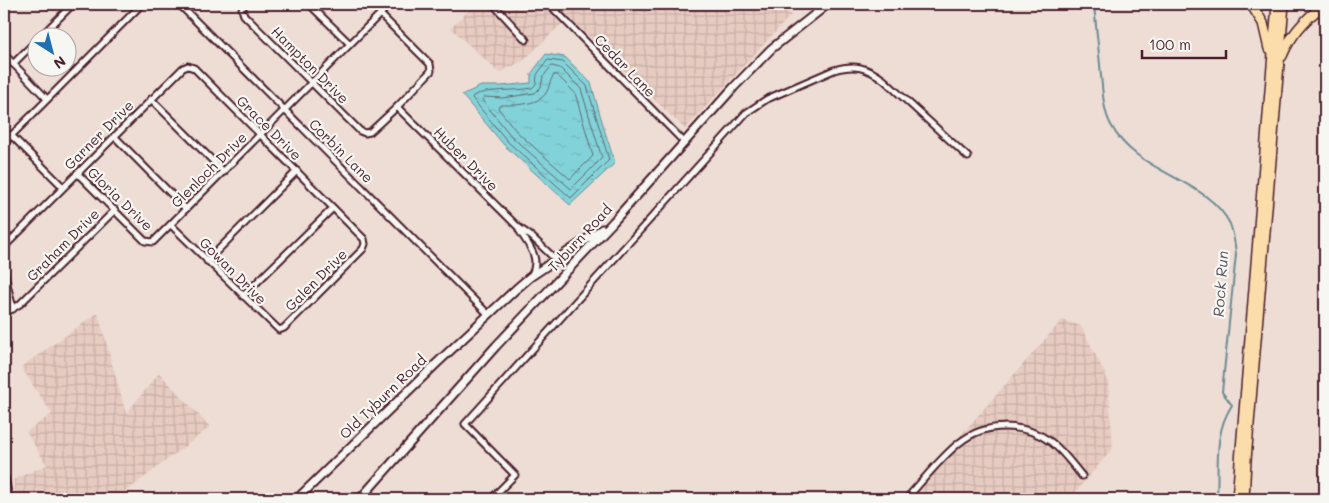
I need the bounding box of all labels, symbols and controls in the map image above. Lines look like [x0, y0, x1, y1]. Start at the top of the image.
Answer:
street label: Hampton Drive [268, 22, 353, 107]
north arrow [28, 28, 78, 78]
scale bar [1142, 28, 1225, 60]
street label: Cedar Lane [591, 30, 660, 101]
text: 100 m [1149, 34, 1191, 54]
text: N [50, 52, 70, 74]
street label: Grace Drive [233, 91, 306, 164]
street label: Garner Drive [60, 96, 138, 174]
street label: Corbin Lane [305, 114, 378, 187]
street label: Huber Drive [430, 122, 503, 195]
street label: Glenloch Drive [167, 128, 251, 212]
street label: Gloria Drive [84, 163, 157, 235]
street label: Tyburn Road [543, 200, 616, 276]
street label: Graham Drive [22, 204, 103, 285]
street label: Gowan Drive [196, 233, 271, 308]
street label: Galen Drive [280, 244, 351, 315]
water label: Rock Run [1208, 250, 1232, 318]
street label: Old Tyburn Road [335, 350, 430, 443]

